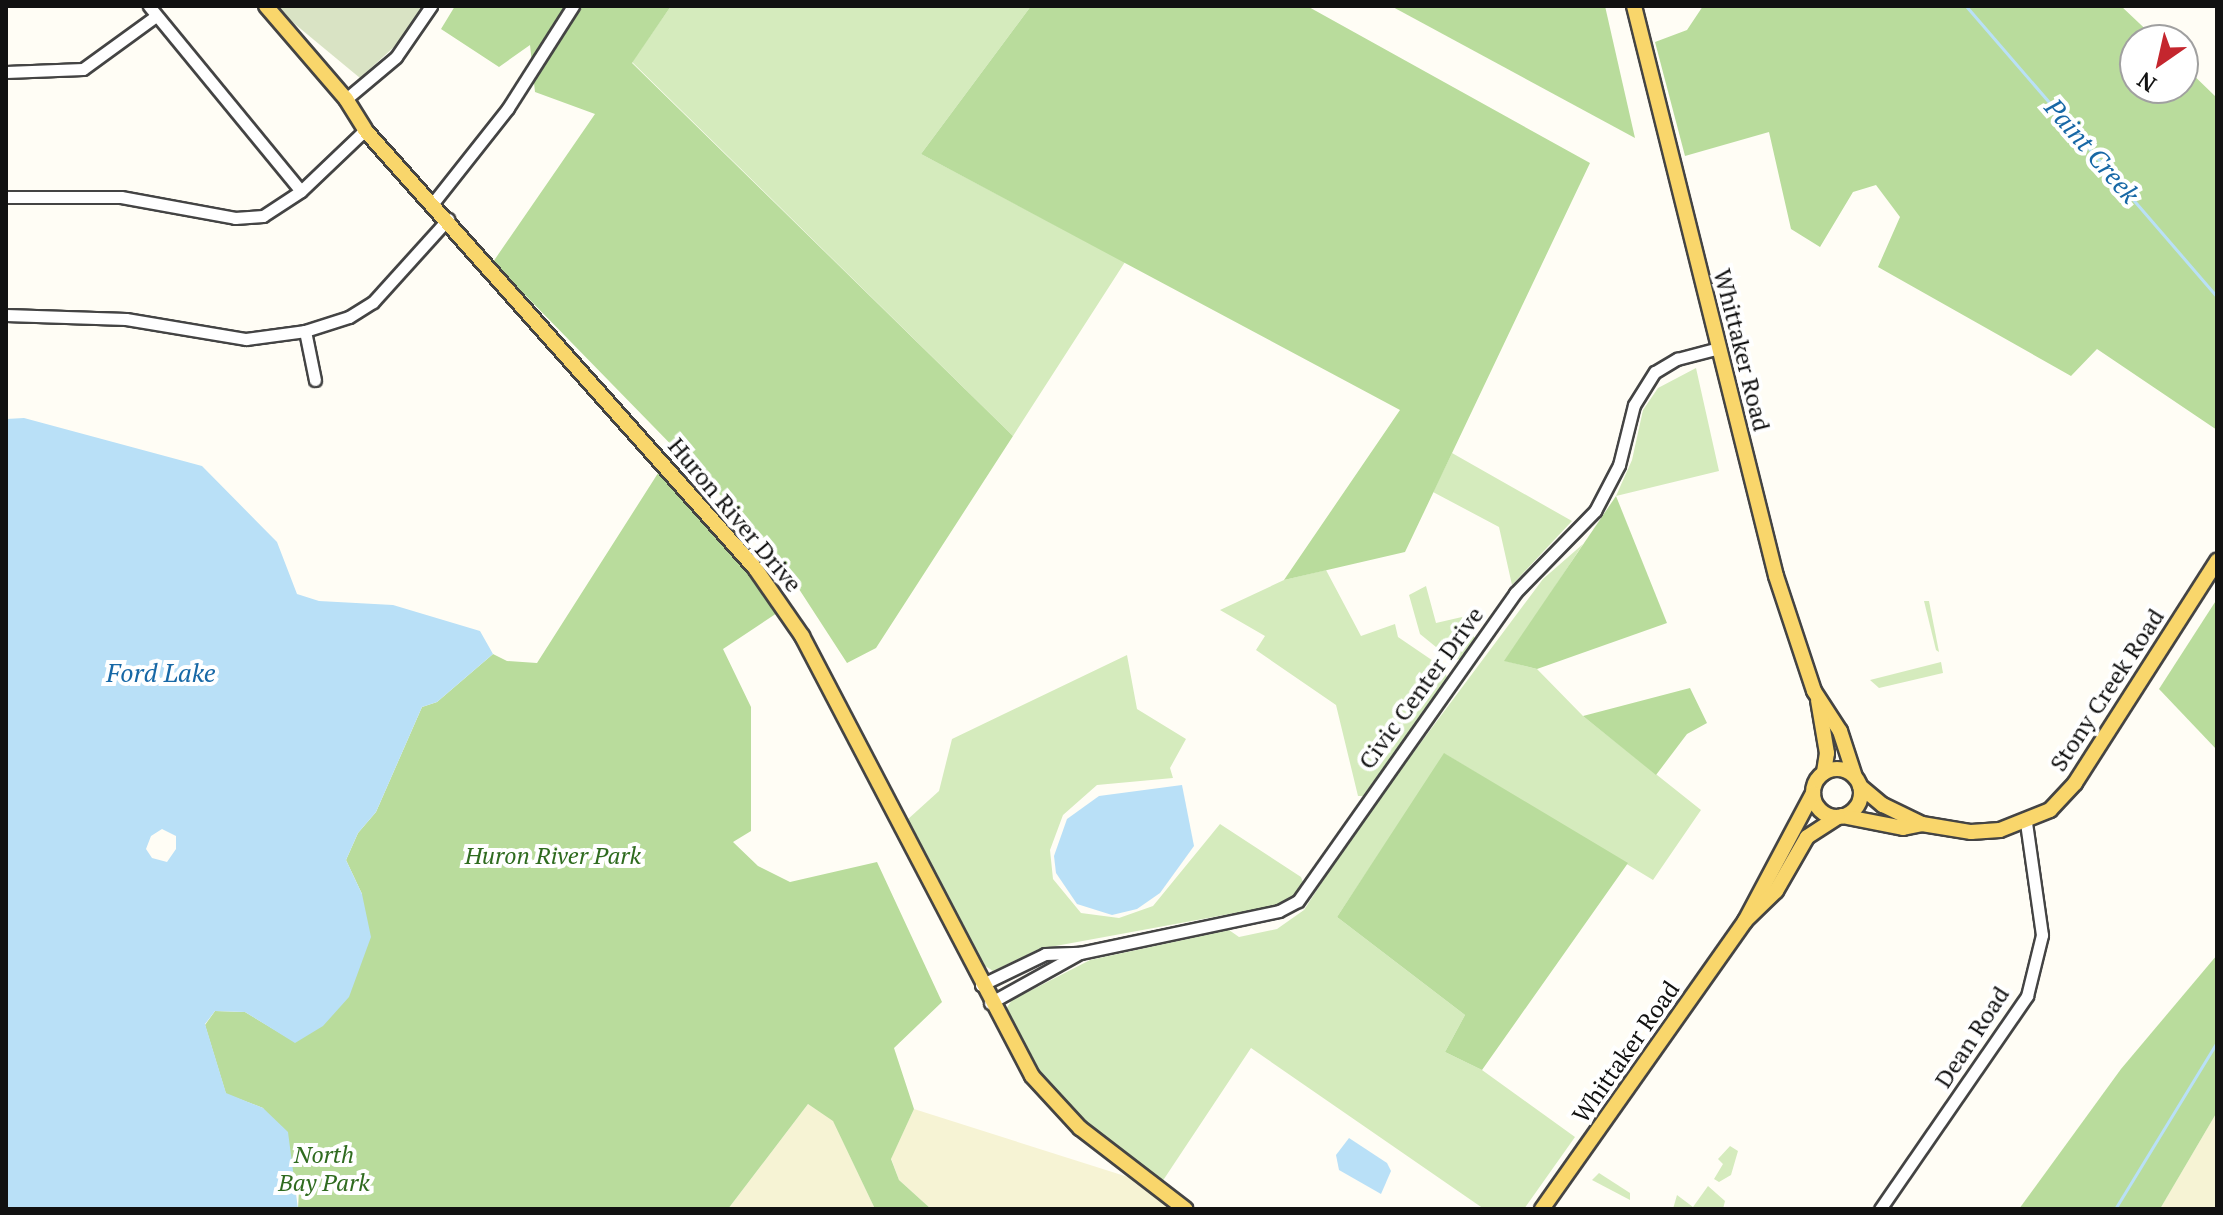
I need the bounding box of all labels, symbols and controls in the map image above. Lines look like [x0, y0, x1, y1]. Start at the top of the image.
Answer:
north arrow [2119, 24, 2199, 104]
text: N [2131, 66, 2161, 99]
water label: Paint Creek [2038, 92, 2146, 210]
street label: Whittaker Road [1708, 266, 1776, 434]
street label: Huron River Drive [662, 432, 808, 598]
street label: Civic Center Drive [1352, 601, 1490, 775]
street label: Stony Creek Road [2044, 603, 2170, 777]
water label: Ford Lake [106, 657, 216, 689]
park label: Huron River Park [465, 842, 641, 870]
street label: Whittaker Road [1566, 976, 1686, 1128]
street label: Dean Road [1929, 981, 2015, 1093]
park label: North Bay Park [278, 1141, 370, 1197]

